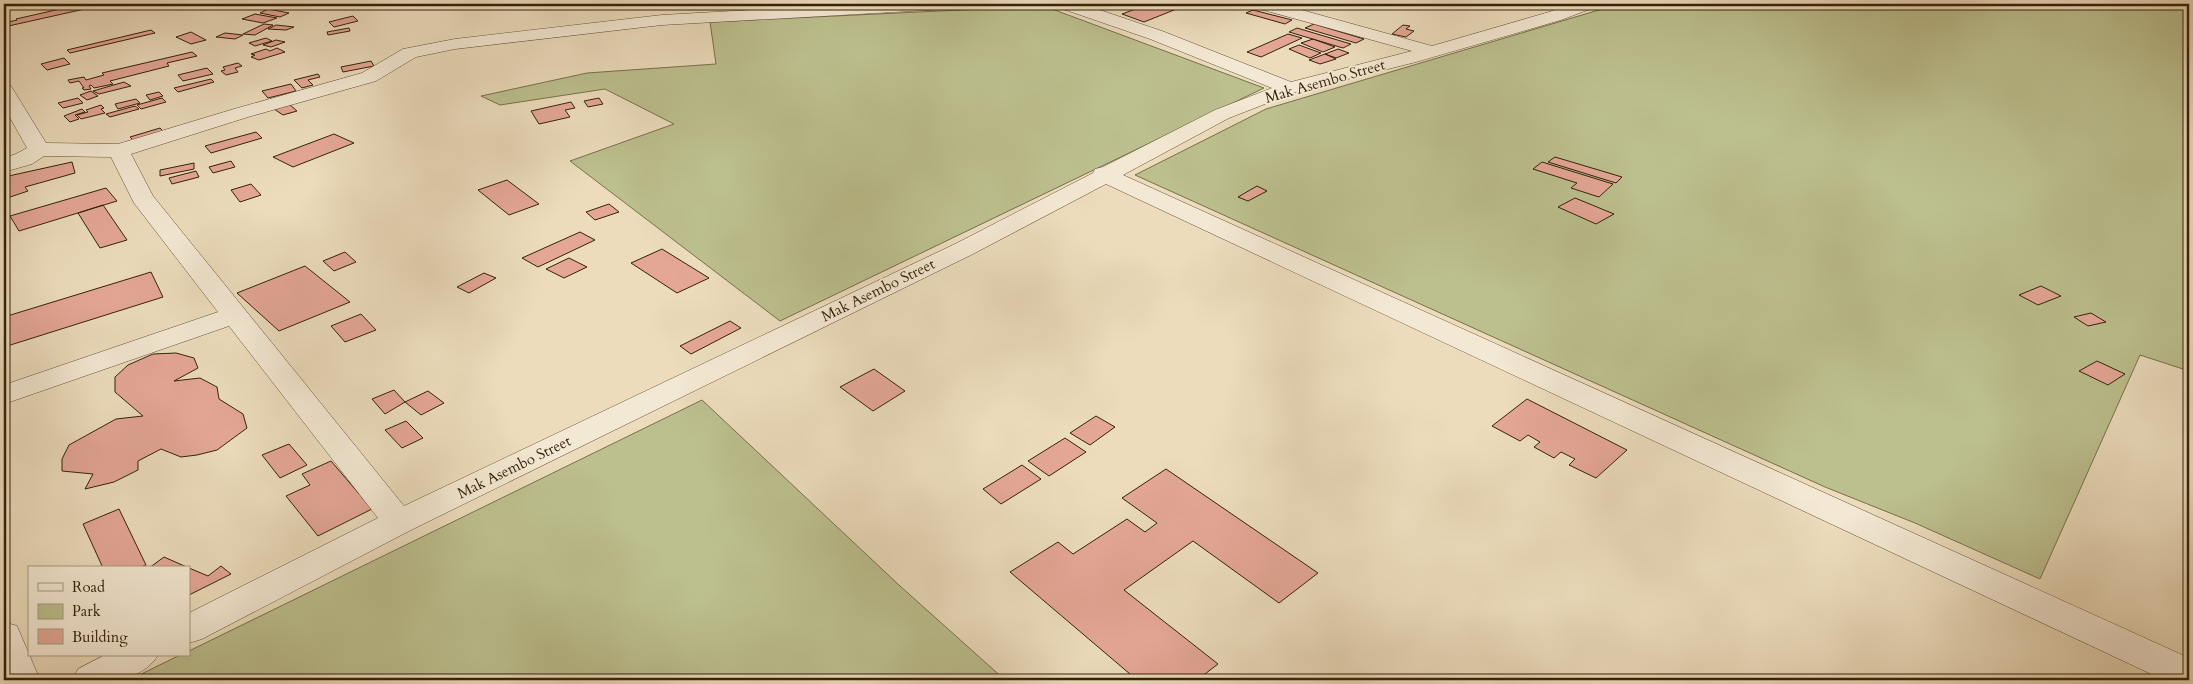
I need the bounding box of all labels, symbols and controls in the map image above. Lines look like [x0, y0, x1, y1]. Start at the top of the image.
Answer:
street label: Mak Asembo Street [1263, 54, 1388, 108]
street label: Mak Asembo Street [818, 254, 938, 326]
street label: Mak Asembo Street [454, 431, 574, 503]
legend [28, 566, 190, 656]
text: Road [72, 577, 105, 597]
text: Park [72, 601, 101, 621]
text: Building [72, 627, 128, 647]

